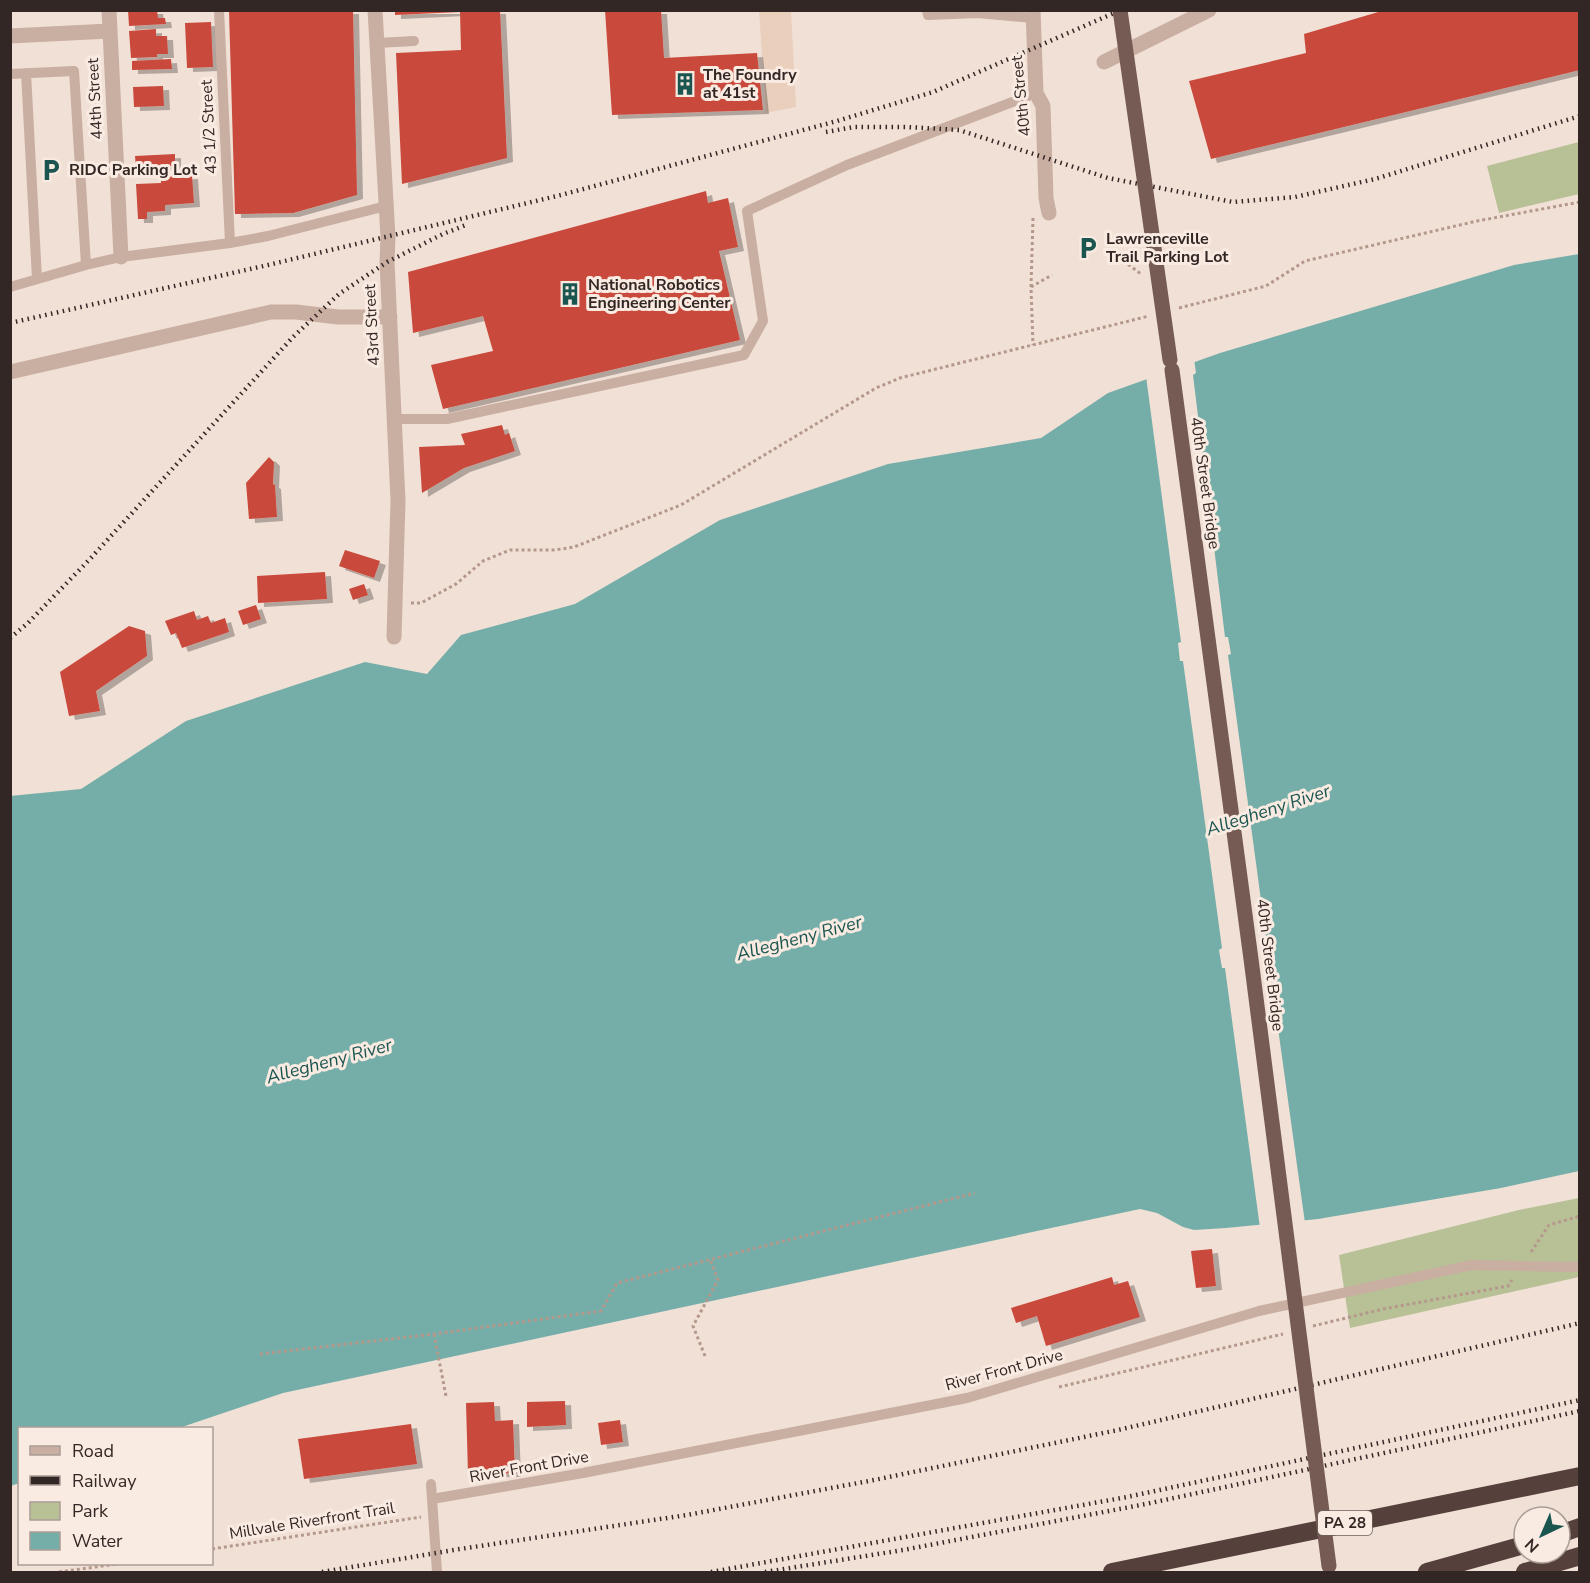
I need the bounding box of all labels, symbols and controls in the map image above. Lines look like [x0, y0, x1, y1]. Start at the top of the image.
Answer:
street label: 40th Street [1006, 54, 1036, 138]
street label: 44th Street [82, 57, 108, 140]
place label: The Foundry at 41st [703, 64, 797, 104]
building icon: The Foundry at 41st [672, 71, 698, 97]
street label: 43 1/2 Street [196, 79, 222, 175]
parking icon: RIDC Parking Lot [38, 157, 64, 183]
place label: RIDC Parking Lot [69, 159, 198, 181]
place label: Lawrenceville Trail Parking Lot [1106, 228, 1229, 268]
parking icon: Lawrenceville Trail Parking Lot [1075, 235, 1101, 261]
place label: National Robotics Engineering Center [588, 274, 731, 314]
building icon: National Robotics Engineering Center [557, 281, 583, 307]
street label: 43rd Street [359, 283, 385, 366]
street label: 40th Street Bridge [1185, 415, 1225, 551]
water label: Allegheny River [1202, 778, 1334, 842]
street label: 40th Street Bridge [1251, 898, 1289, 1032]
water label: Allegheny River [733, 910, 865, 967]
water label: Allegheny River [263, 1033, 395, 1090]
street label: River Front Drive [943, 1344, 1065, 1396]
legend [18, 1427, 213, 1565]
text: Road [72, 1439, 114, 1463]
street label: River Front Drive [468, 1446, 590, 1488]
text: Railway [72, 1469, 137, 1493]
street label: Millvale Riverfront Trail [228, 1497, 397, 1545]
text: Park [72, 1499, 109, 1523]
north arrow [1512, 1505, 1572, 1565]
road number: PA 28 [1318, 1511, 1372, 1535]
text: Water [72, 1529, 123, 1553]
text: N [1520, 1533, 1544, 1557]

